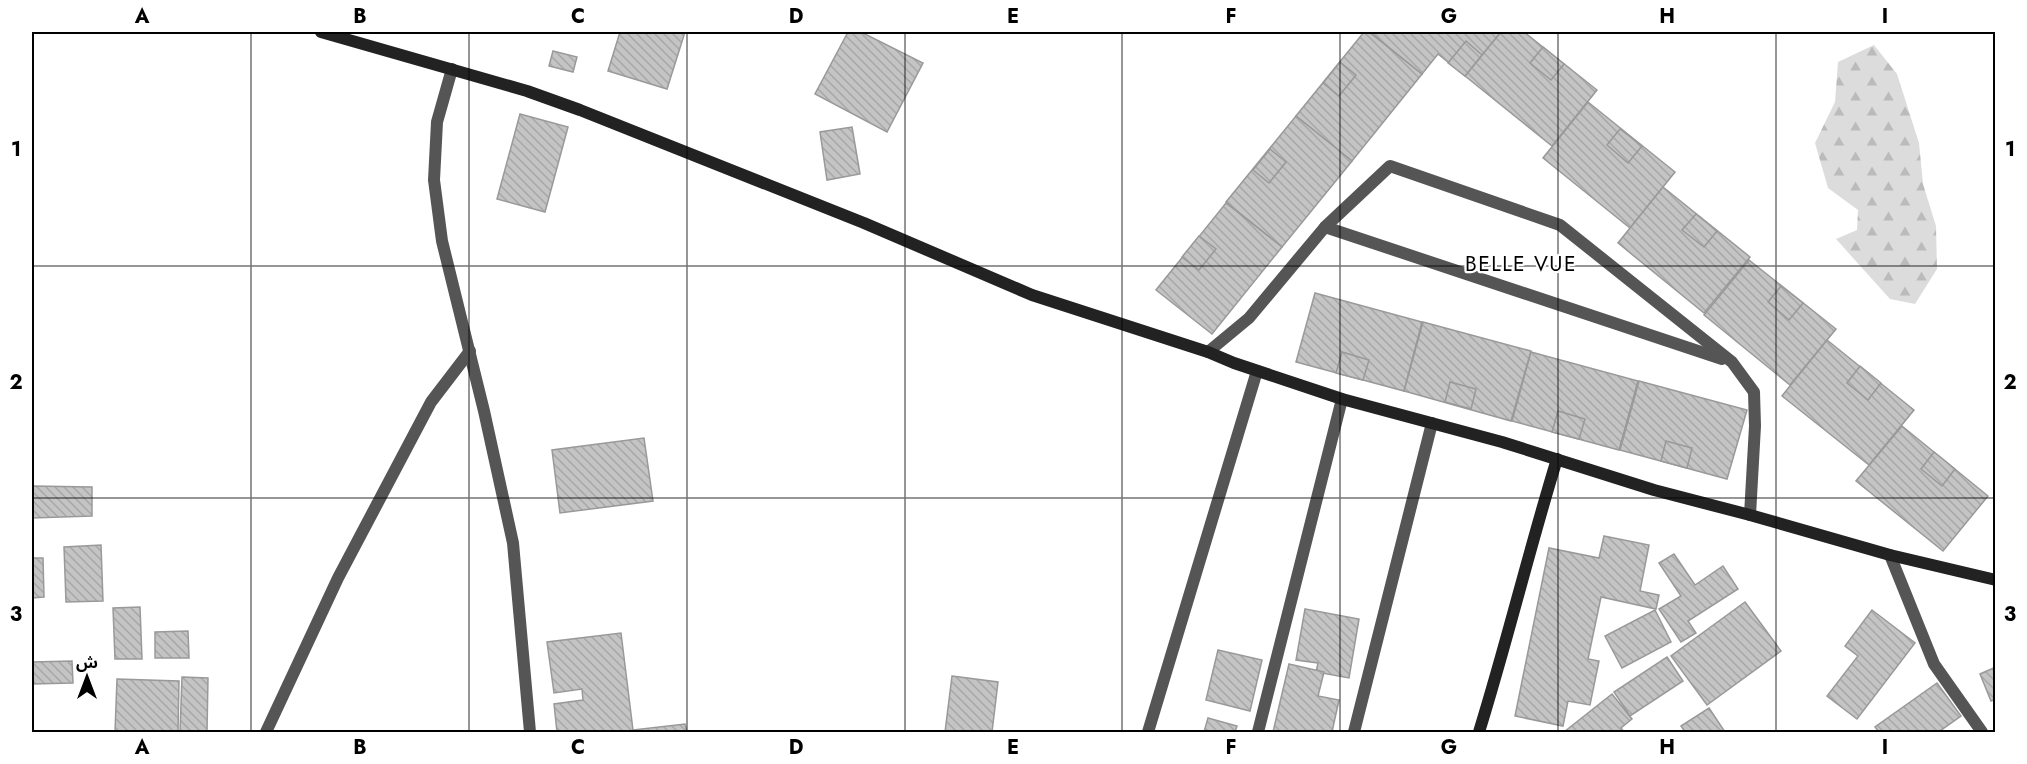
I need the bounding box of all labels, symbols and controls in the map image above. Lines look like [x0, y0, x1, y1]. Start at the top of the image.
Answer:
text: A [134, 2, 150, 31]
text: B [353, 2, 367, 31]
text: C [571, 2, 585, 31]
text: D [789, 2, 803, 31]
text: E [1007, 2, 1019, 31]
text: F [1225, 2, 1237, 31]
text: G [1441, 2, 1457, 31]
text: H [1659, 2, 1675, 31]
text: I [1882, 2, 1888, 31]
text: 1 [11, 135, 21, 164]
text: 1 [2005, 135, 2015, 164]
district label: BELLE VUE [1465, 249, 1577, 279]
text: 2 [9, 368, 23, 397]
text: 2 [2003, 368, 2017, 397]
text: 3 [10, 600, 22, 629]
text: 3 [2004, 600, 2016, 629]
north arrow [57, 647, 117, 707]
text: ش [76, 651, 98, 674]
text: A [134, 733, 150, 762]
text: B [353, 733, 367, 762]
text: C [571, 733, 585, 762]
text: D [789, 733, 803, 762]
text: E [1007, 733, 1019, 762]
text: F [1225, 733, 1237, 762]
text: G [1441, 733, 1457, 762]
text: H [1659, 733, 1675, 762]
text: I [1882, 733, 1888, 762]

